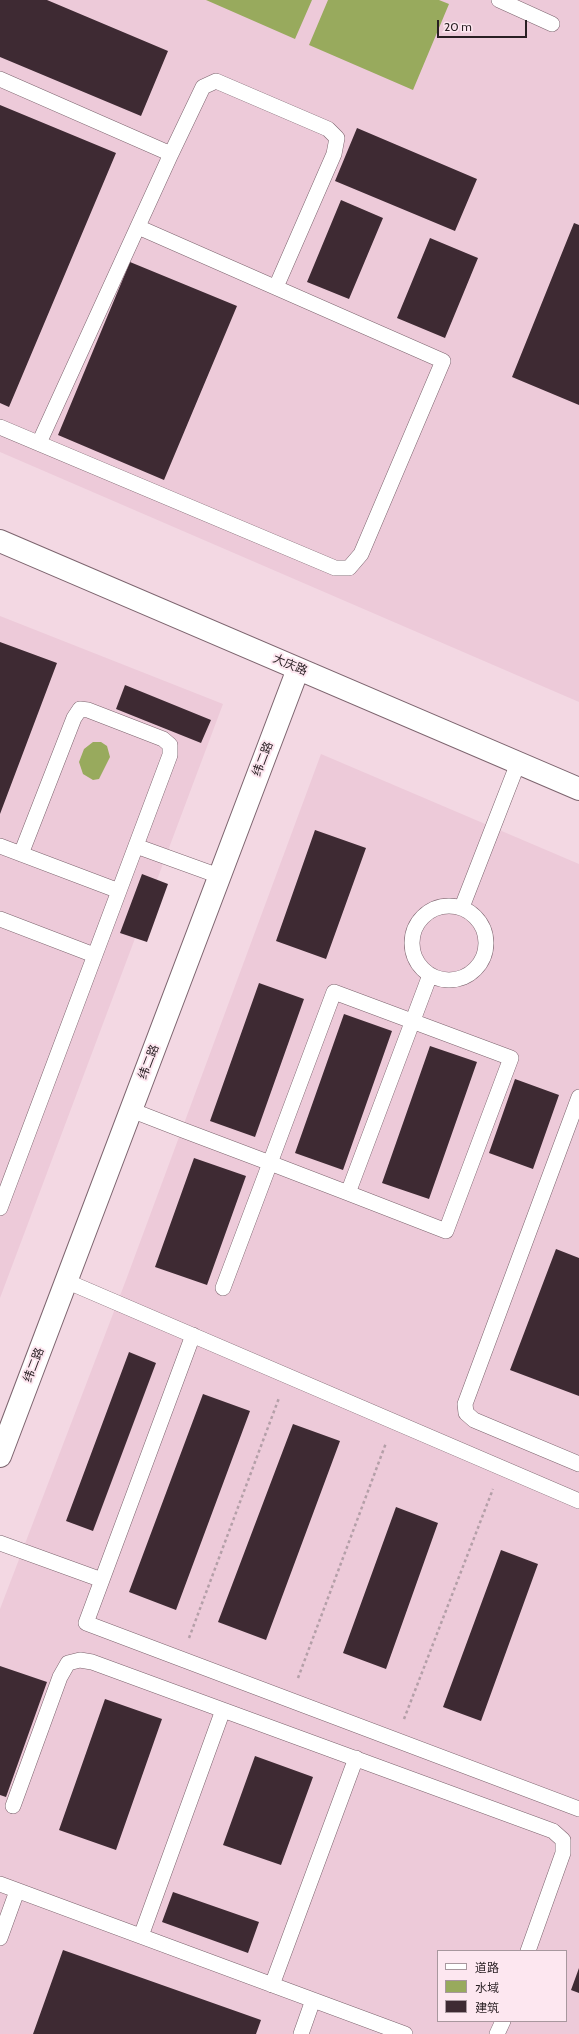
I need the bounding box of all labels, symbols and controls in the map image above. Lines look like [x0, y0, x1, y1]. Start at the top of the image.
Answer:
scale bar [439, 12, 529, 38]
text: 20 m [444, 19, 472, 34]
street label: 大庆路 [271, 651, 309, 679]
street label: 纬二路 [250, 740, 276, 778]
street label: 纬二路 [136, 1043, 162, 1081]
street label: 纬二路 [21, 1346, 47, 1384]
legend [437, 1950, 567, 2022]
text: 道路 [475, 1960, 499, 1975]
text: 水域 [475, 1980, 499, 1995]
text: 建筑 [475, 2000, 499, 2015]

